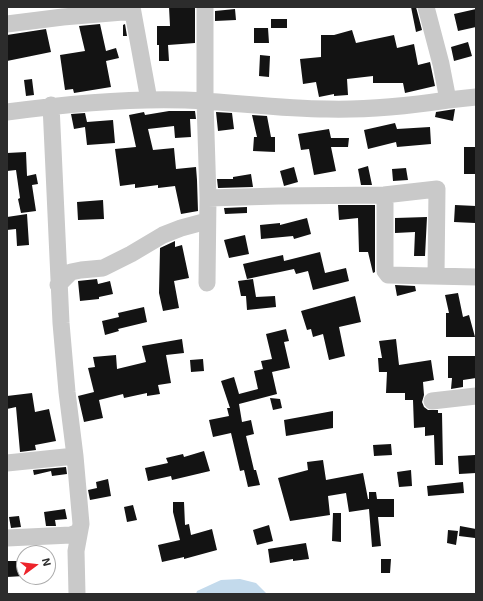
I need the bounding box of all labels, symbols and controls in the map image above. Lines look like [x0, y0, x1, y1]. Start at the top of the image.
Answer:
north arrow [16, 545, 56, 585]
text: N [40, 556, 54, 568]

